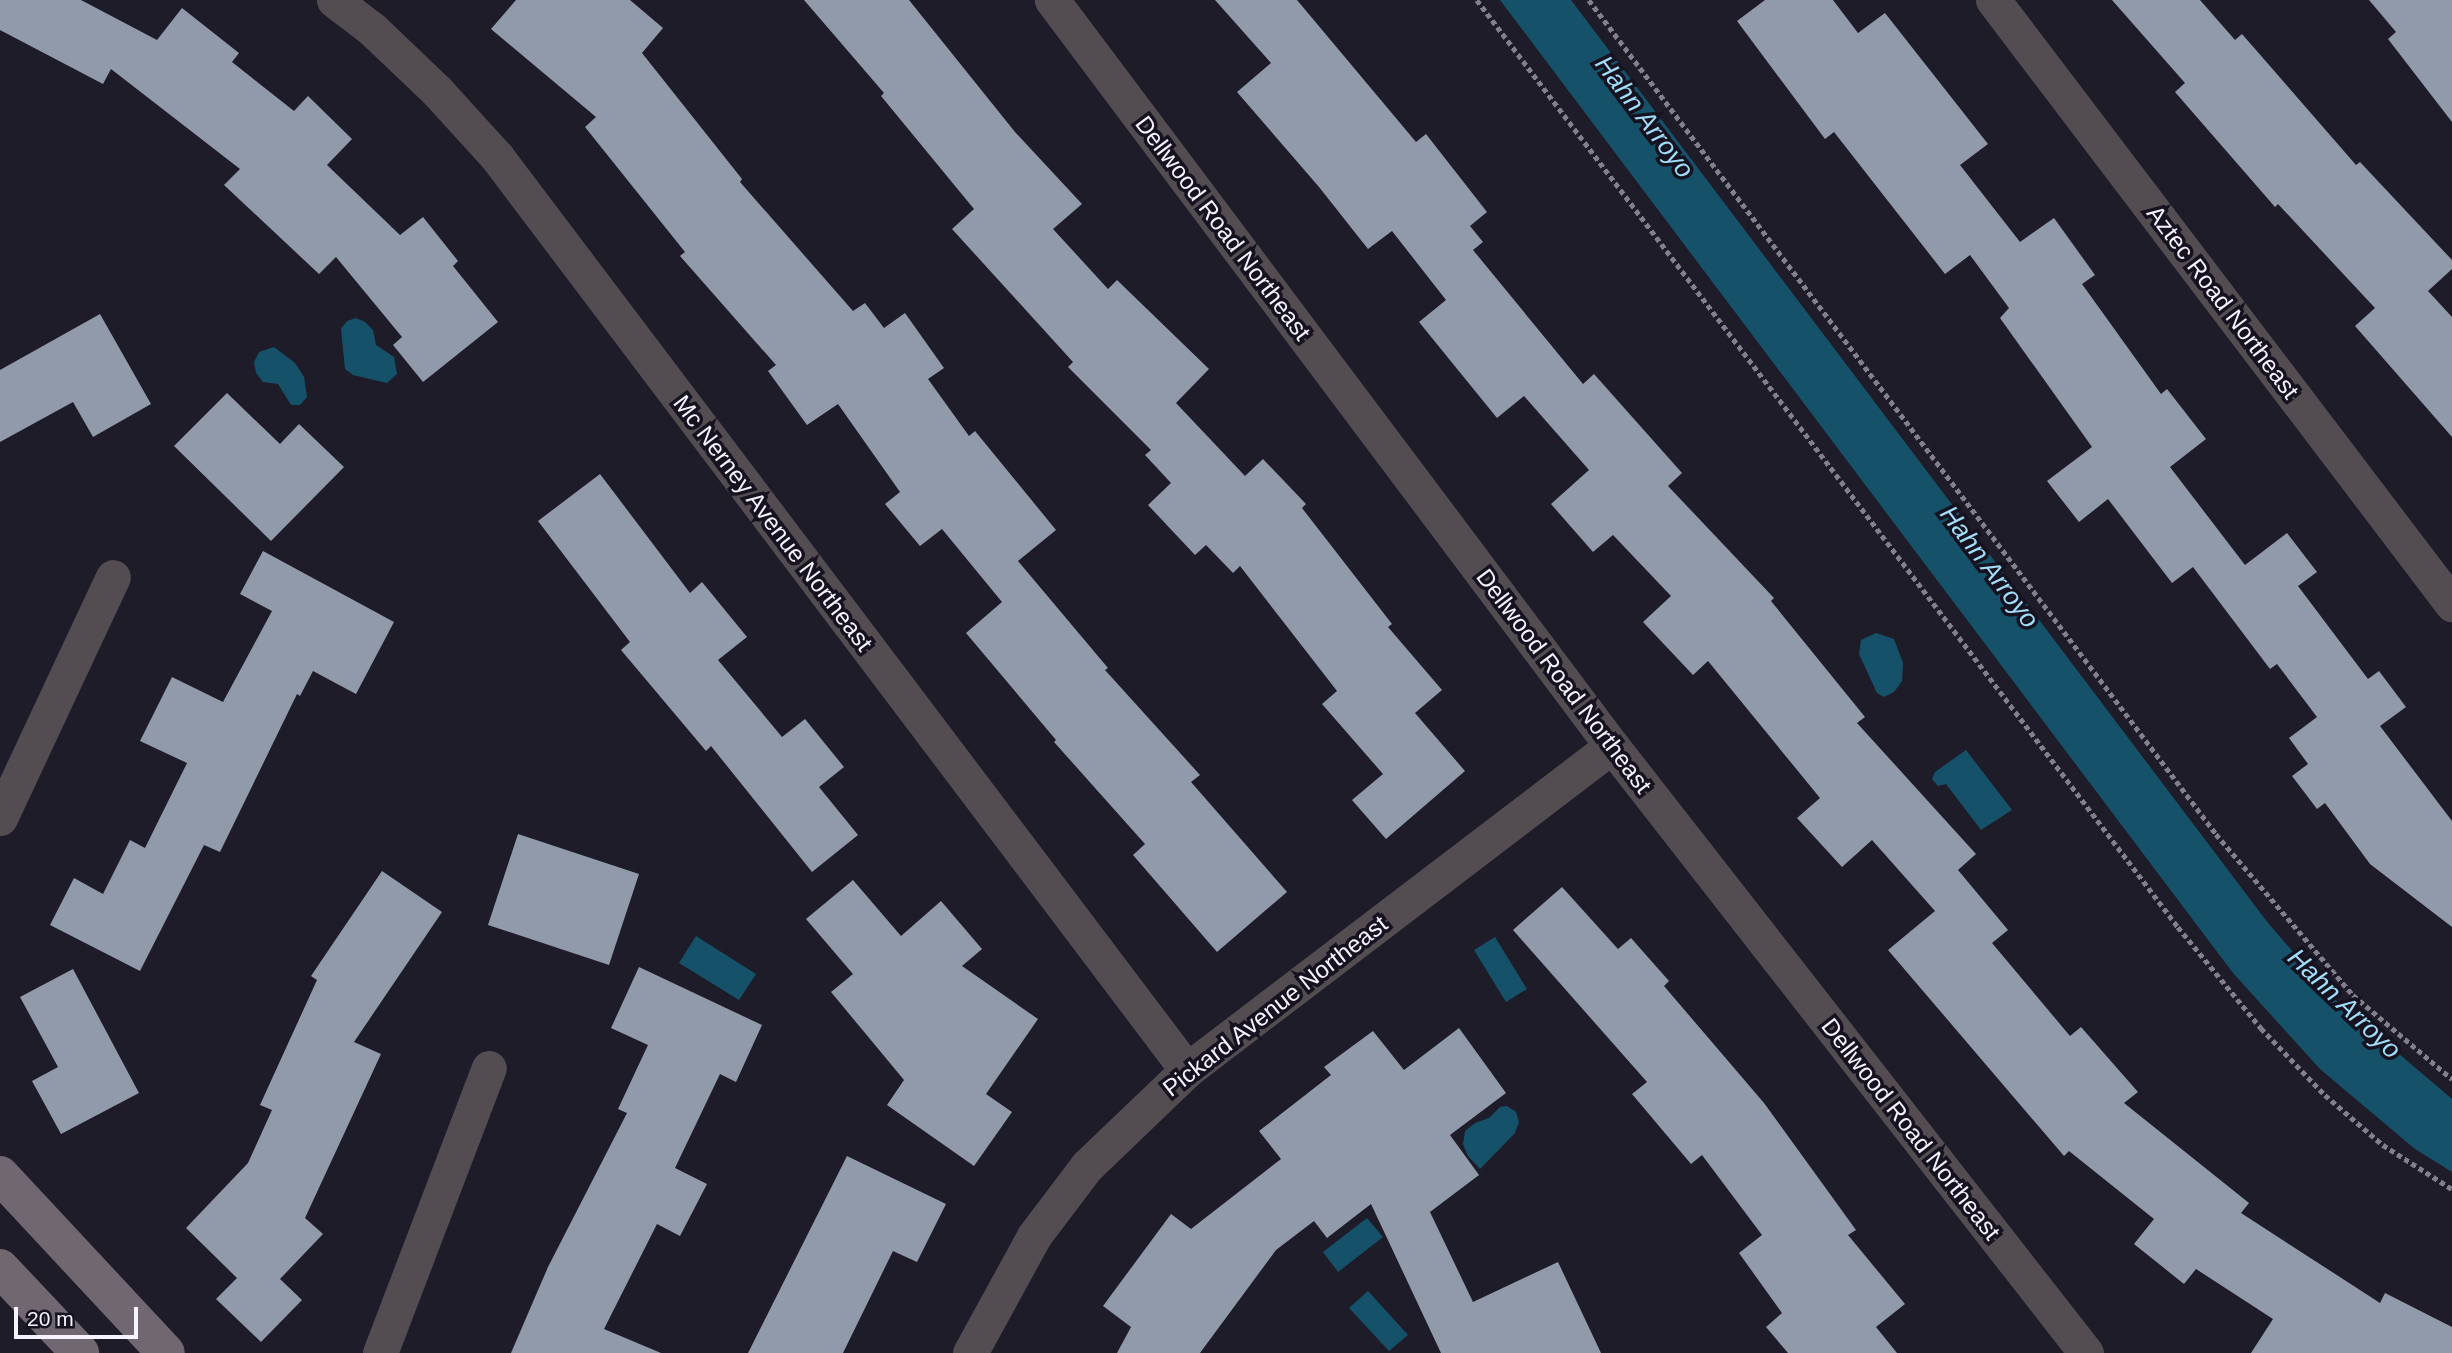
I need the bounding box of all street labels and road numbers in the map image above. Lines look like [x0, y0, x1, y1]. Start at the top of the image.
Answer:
street label: Dellwood Road Northeast [1129, 110, 1317, 346]
street label: Aztec Road Northeast [2141, 200, 2305, 404]
street label: Mc Nerney Avenue Northeast [667, 389, 879, 657]
street label: Dellwood Road Northeast [1470, 563, 1658, 799]
street label: Pickard Avenue Northeast [1156, 909, 1394, 1103]
street label: Dellwood Road Northeast [1815, 1012, 2007, 1246]

